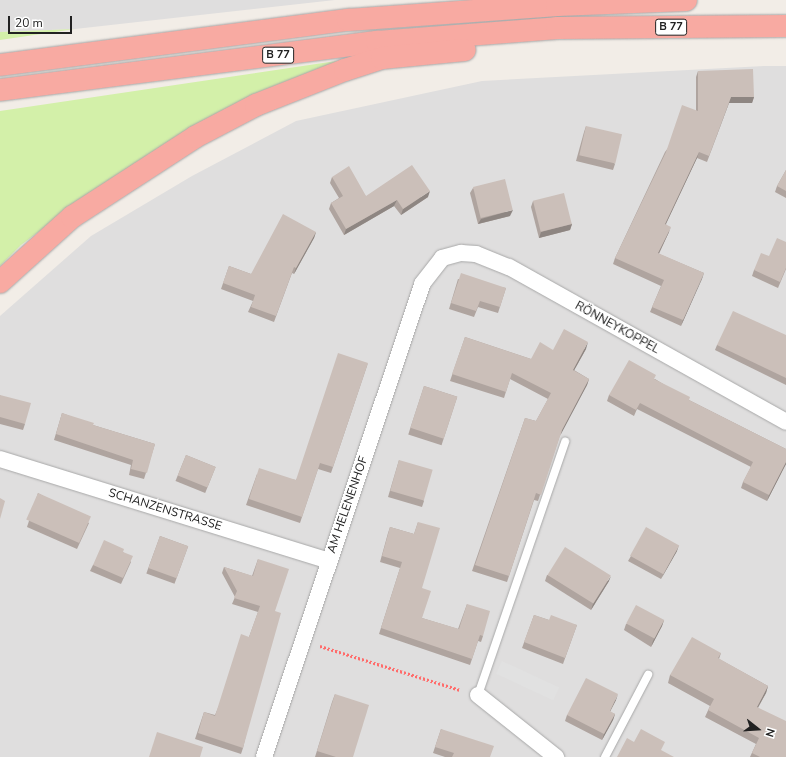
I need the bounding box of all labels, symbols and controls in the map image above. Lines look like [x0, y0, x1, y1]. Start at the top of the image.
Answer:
scale bar [10, 8, 74, 34]
text: 20 m [15, 15, 43, 31]
road number: B 77 [655, 18, 687, 36]
road number: B 77 [262, 46, 294, 64]
street label: RÖNNEYKOPPEL [572, 299, 662, 357]
street label: AM HELENENHOF [325, 455, 371, 555]
street label: SCHANZENSTRASSE [107, 486, 223, 534]
north arrow [738, 709, 778, 749]
text: N [762, 727, 778, 739]

